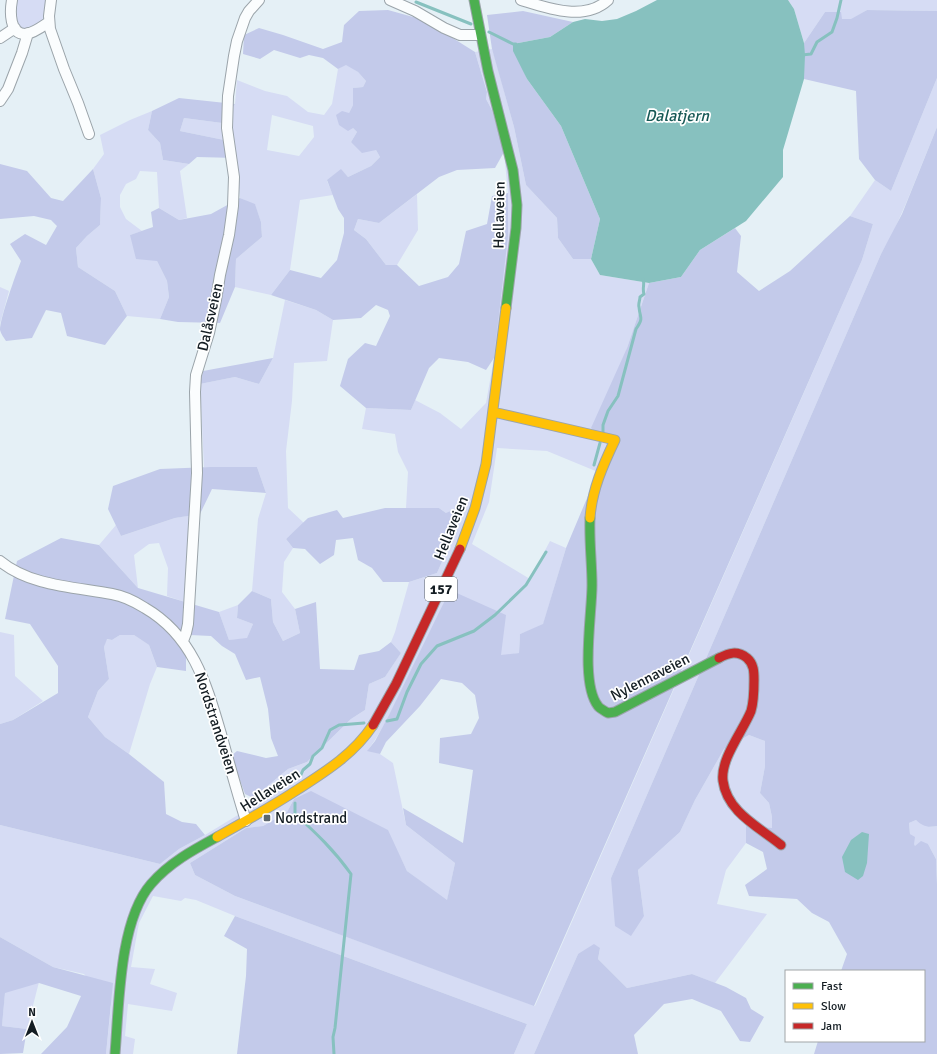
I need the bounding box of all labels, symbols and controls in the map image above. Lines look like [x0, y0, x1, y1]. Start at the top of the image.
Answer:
water label: Dalatjern [645, 106, 710, 126]
street label: Hellaveien [489, 181, 509, 249]
street label: Dalåsveien [193, 281, 227, 353]
street label: Hellaveien [430, 493, 472, 563]
road number: 157 [425, 577, 457, 601]
street label: Nylennaveien [607, 649, 693, 705]
street label: Nordstrandveien [191, 670, 241, 776]
street label: Hellaveien [237, 764, 303, 816]
place label: Nordstrand [275, 809, 347, 827]
marker: Nordstrand [262, 813, 272, 823]
legend [785, 970, 925, 1042]
text: Fast [821, 979, 842, 994]
text: Slow [821, 999, 846, 1014]
north arrow [12, 1002, 52, 1042]
text: N [28, 1006, 36, 1019]
text: Jam [821, 1019, 842, 1034]

